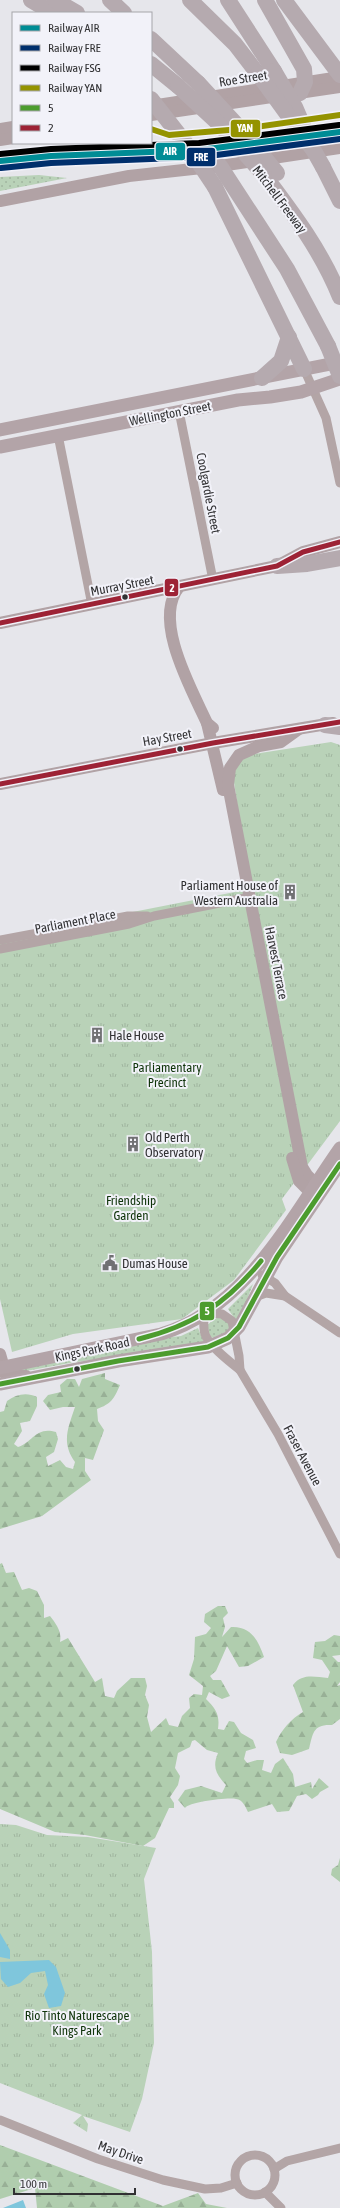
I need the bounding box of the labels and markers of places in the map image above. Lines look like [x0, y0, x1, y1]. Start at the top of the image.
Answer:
unlabelled marker [120, 592, 130, 602]
unlabelled marker [175, 744, 185, 754]
place label: Parliament House of Western Australia [181, 878, 278, 908]
building icon: Parliament House of Western Australia [281, 883, 299, 901]
building icon: Hale House [88, 1026, 106, 1044]
place label: Hale House [109, 1028, 164, 1043]
place label: Old Perth Observatory [145, 1130, 204, 1160]
building icon: Old Perth Observatory [124, 1135, 142, 1153]
public building icon: Dumas House [101, 1254, 119, 1272]
place label: Dumas House [122, 1256, 188, 1271]
unlabelled marker [72, 1364, 82, 1374]

